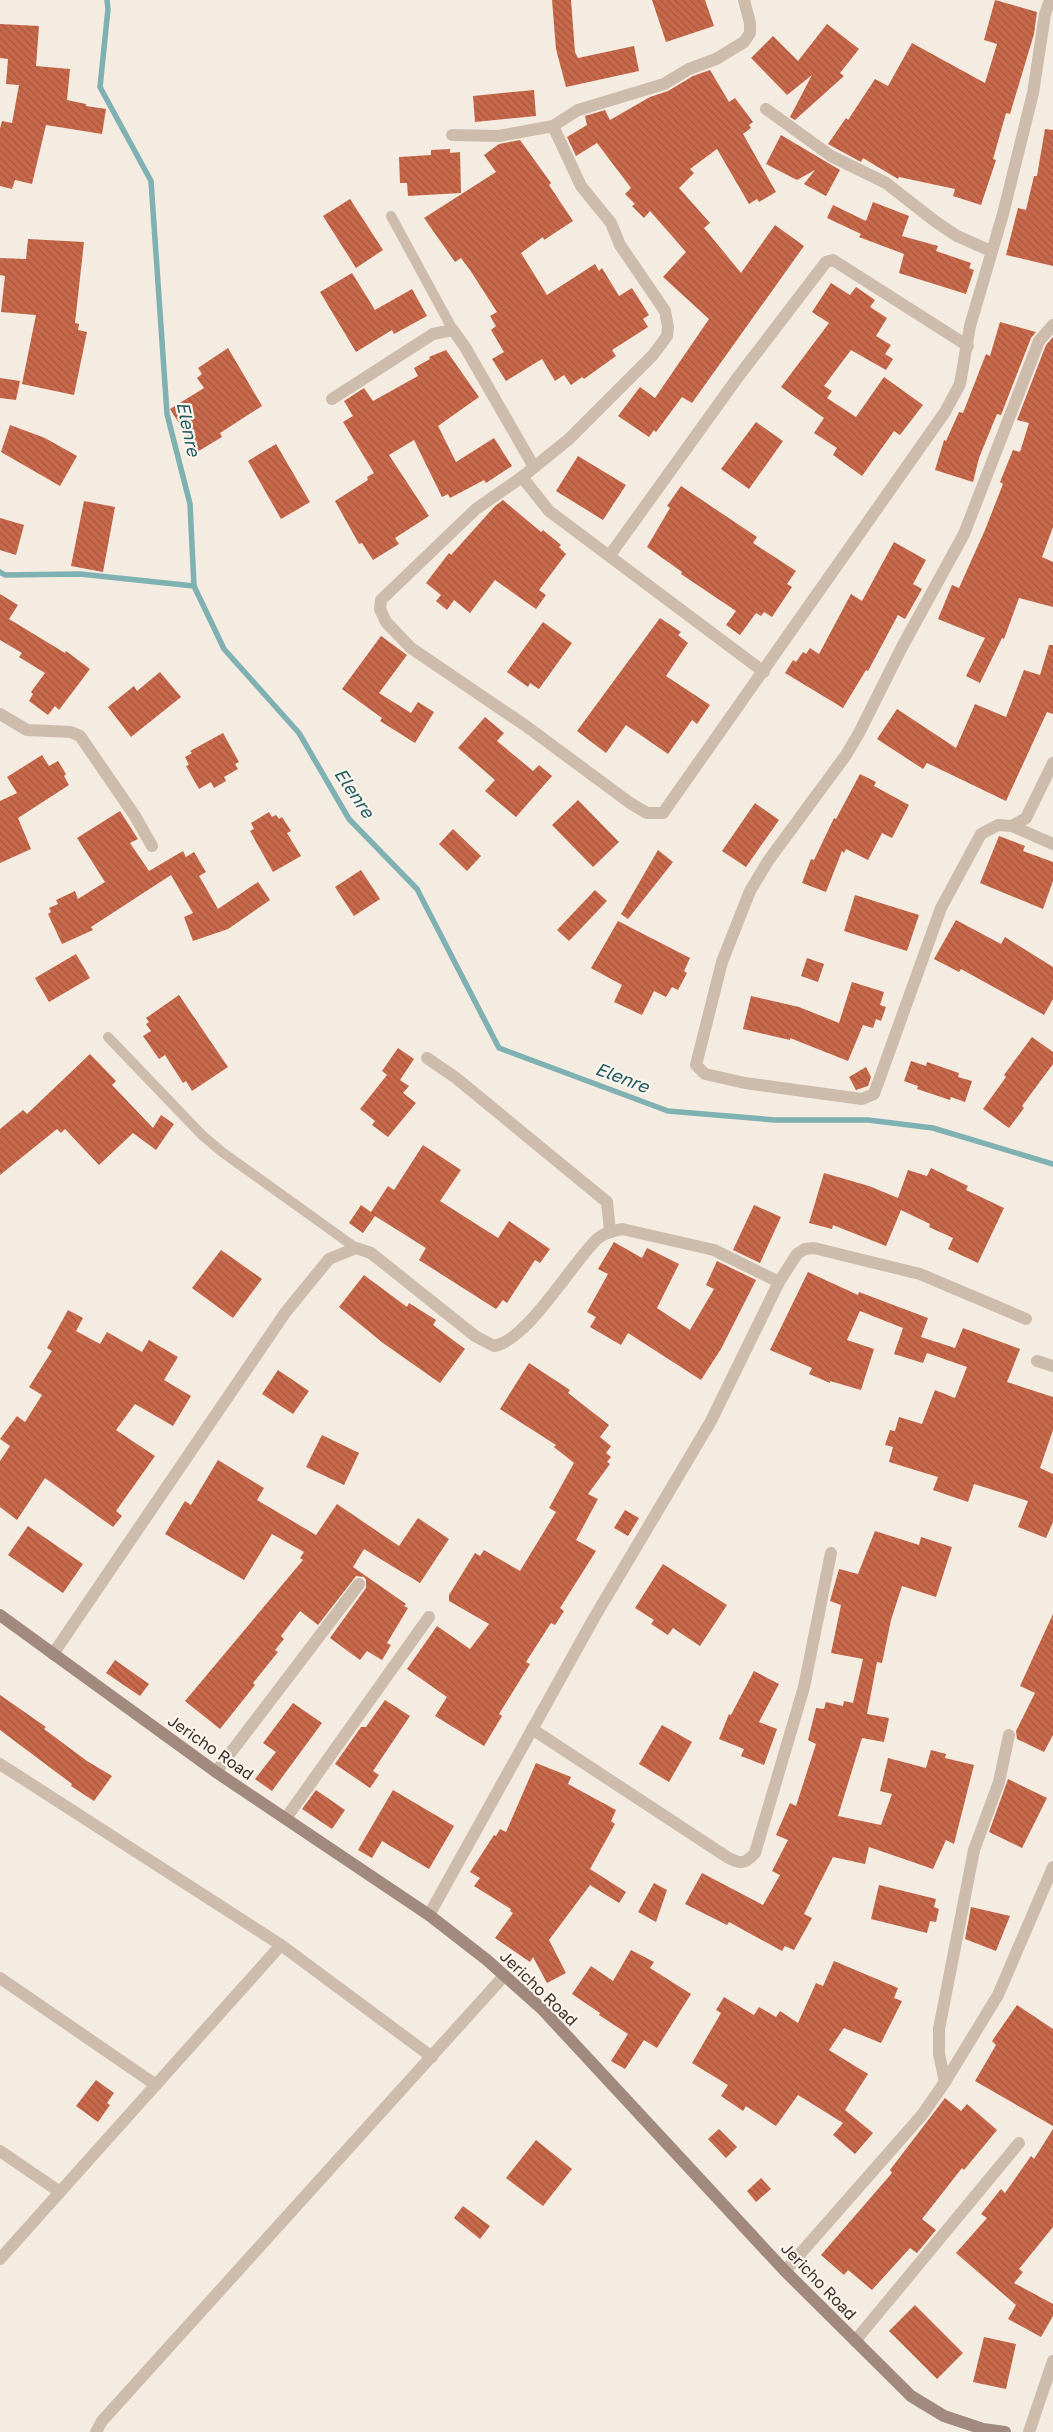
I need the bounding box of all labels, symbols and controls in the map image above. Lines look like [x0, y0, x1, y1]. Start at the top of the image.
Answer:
water label: Elenre [172, 399, 206, 460]
water label: Elenre [330, 763, 380, 823]
water label: Elenre [593, 1057, 654, 1098]
street label: Jericho Road [164, 1710, 258, 1784]
street label: Jericho Road [496, 1946, 582, 2030]
street label: Jericho Road [777, 2238, 861, 2324]

